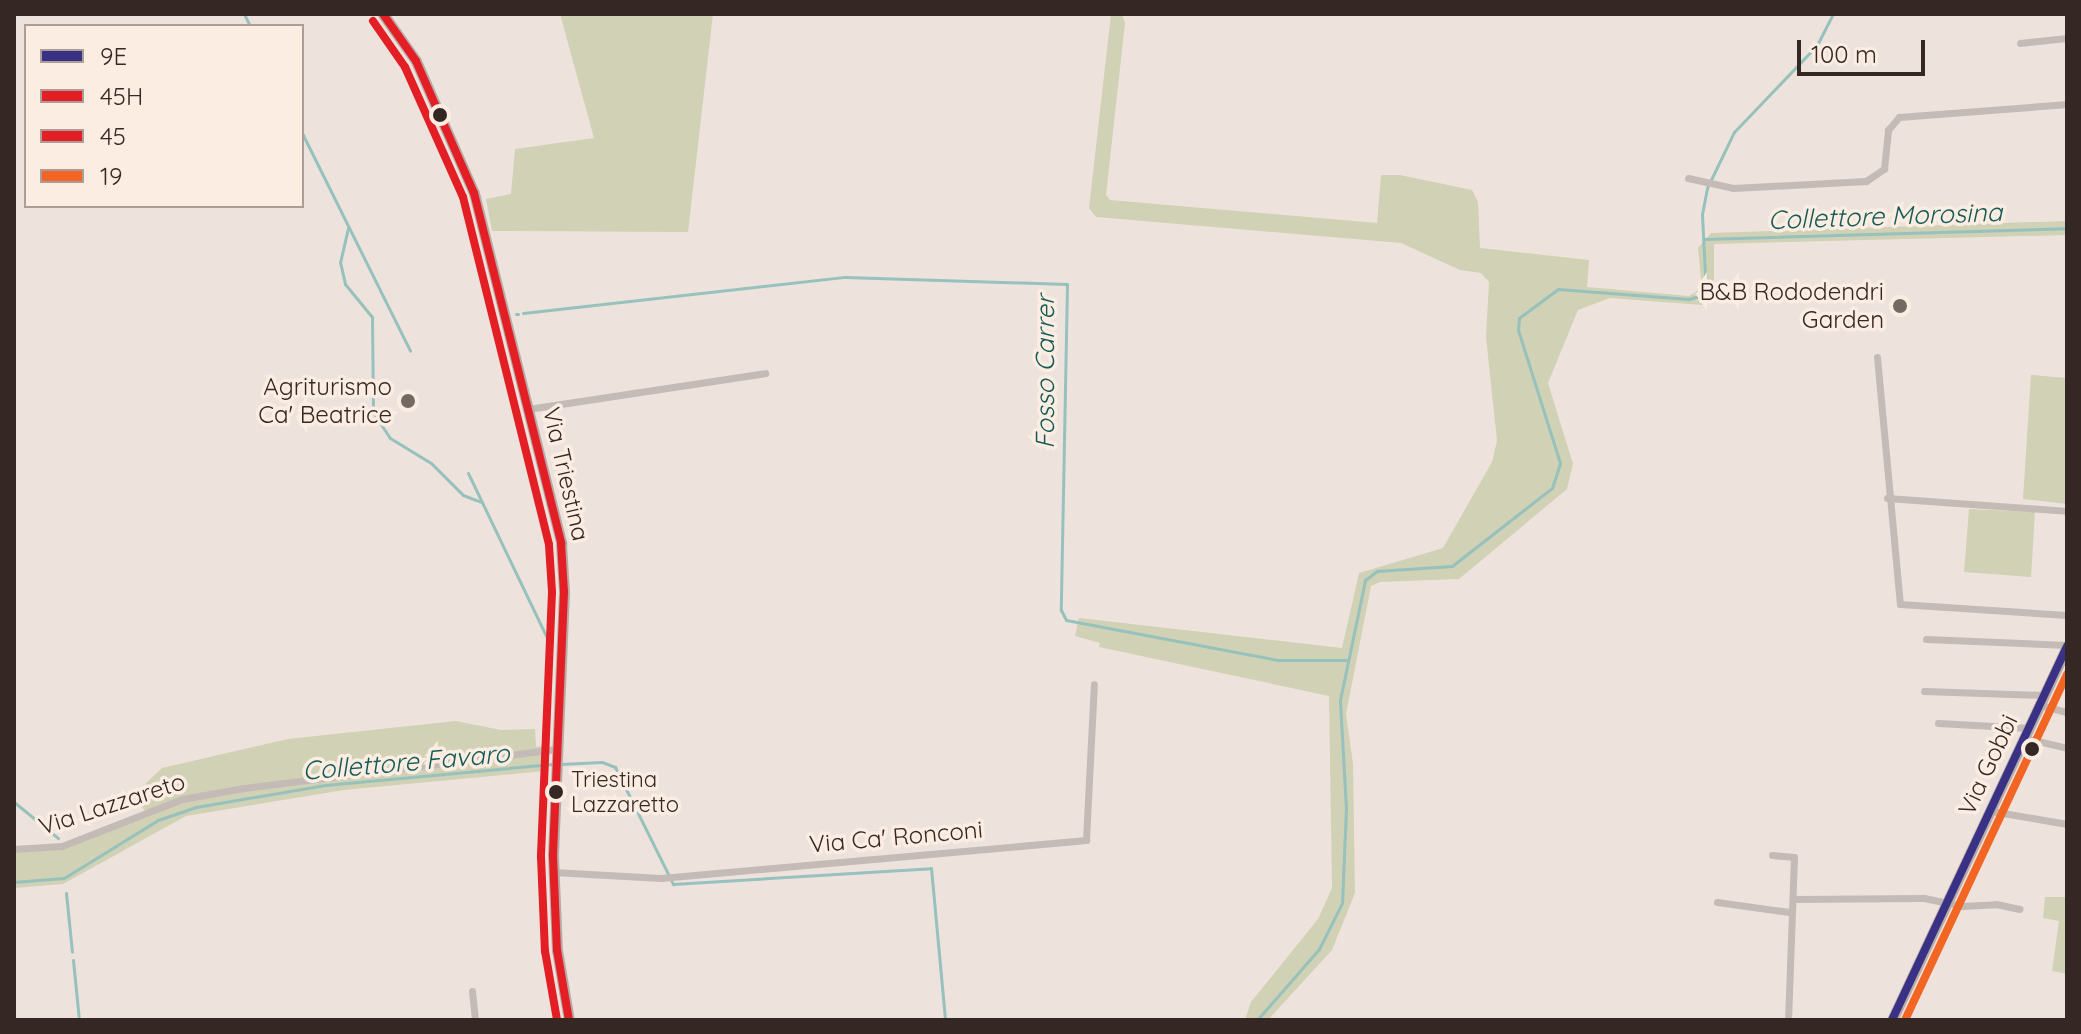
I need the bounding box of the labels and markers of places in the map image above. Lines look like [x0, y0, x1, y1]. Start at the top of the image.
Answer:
unlabelled marker [432, 107, 448, 123]
place label: B&B Rododendri Garden [1700, 278, 1884, 334]
marker: B&B Rododendri Garden [1891, 297, 1909, 315]
place label: Agriturismo Ca' Beatrice [258, 373, 392, 429]
marker: Agriturismo Ca' Beatrice [399, 392, 417, 410]
unlabelled marker [2024, 741, 2040, 757]
place label: Triestina Lazzaretto [571, 766, 679, 818]
marker: Triestina Lazzaretto [548, 784, 564, 800]

